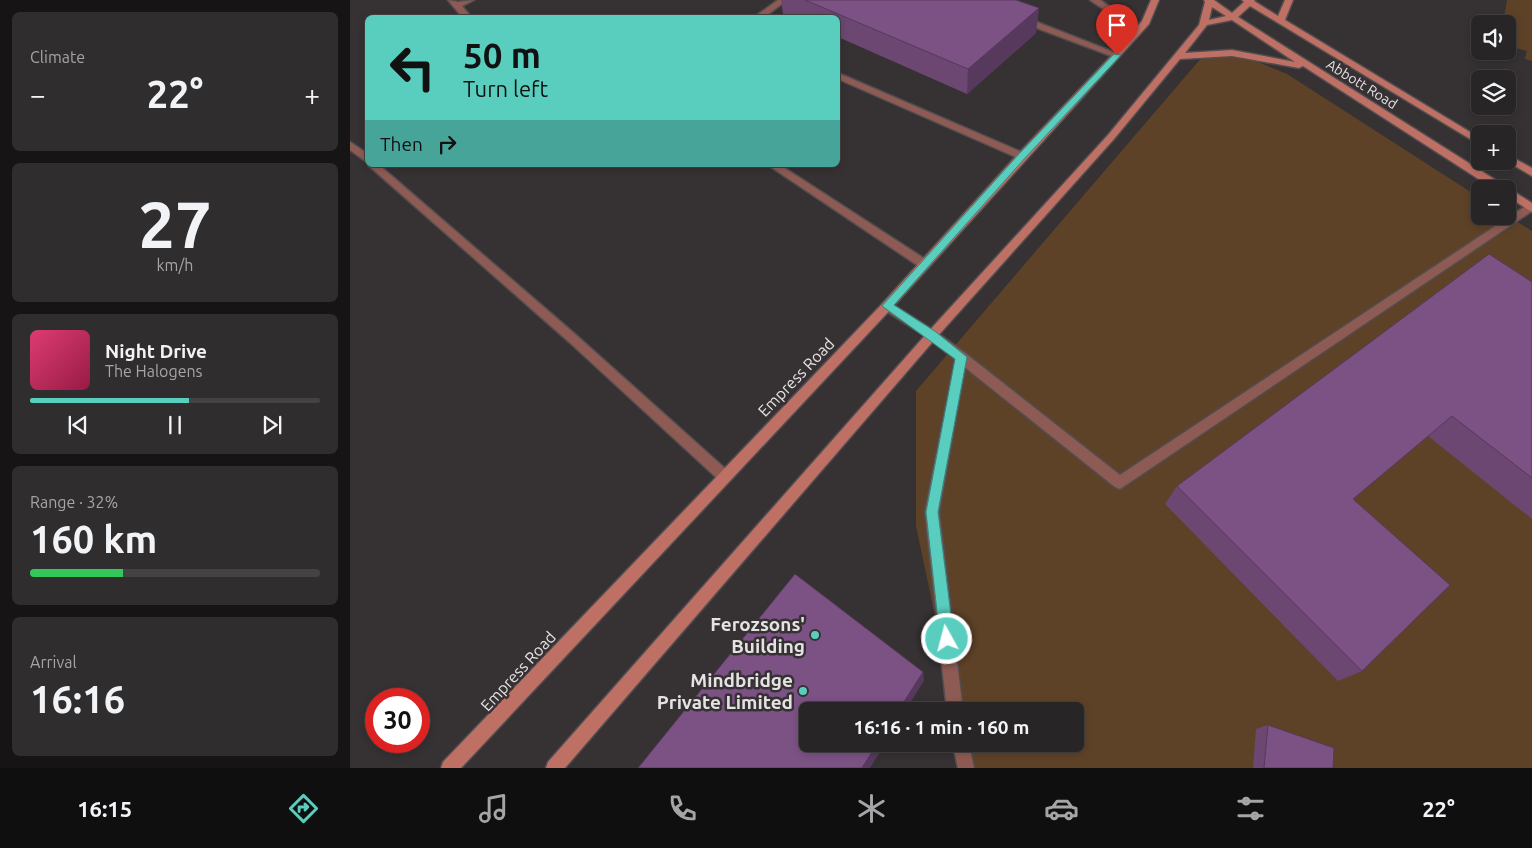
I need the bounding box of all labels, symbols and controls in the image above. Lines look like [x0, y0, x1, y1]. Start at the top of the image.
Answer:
pin [1096, 4, 1138, 55]
icon: arrive [1103, 11, 1131, 39]
map controls [1471, 15, 1516, 225]
button: sound [1471, 15, 1516, 60]
icon: left [380, 35, 445, 100]
text: 50 m [463, 35, 541, 75]
text: Climate [30, 48, 85, 66]
street label: Abbott Road [1324, 56, 1400, 112]
button: layers [1471, 70, 1516, 115]
text: 22° [147, 73, 203, 115]
text: Turn left [463, 76, 548, 101]
text: − [30, 79, 46, 110]
text: + [304, 79, 320, 110]
button: + [1471, 125, 1516, 170]
icon: right [433, 130, 461, 158]
text: Then [380, 133, 423, 155]
button: − [1471, 180, 1516, 225]
text: 27 [138, 187, 212, 260]
text: km/h [157, 256, 193, 274]
street label: Empress Road [754, 334, 838, 420]
text: Night Drive [105, 340, 207, 362]
text: The Halogens [105, 362, 203, 380]
icon: previous [64, 411, 92, 439]
icon: pause [161, 411, 189, 439]
icon: next [258, 411, 286, 439]
text: Range · 32% [30, 493, 118, 511]
text: 160 km [30, 518, 157, 560]
position arrow [920, 612, 972, 664]
place label: Ferozsons' Building [710, 613, 805, 657]
street label: Empress Road [477, 628, 559, 714]
marker: Ferozsons' Building [809, 629, 821, 641]
text: Arrival [30, 653, 77, 671]
place label: Mindbridge Private Limited [657, 669, 793, 713]
text: 16:16 [30, 678, 125, 720]
marker: Mindbridge Private Limited [797, 685, 809, 697]
speed limit sign: 30 [365, 688, 430, 753]
text: 16:16 · 1 min · 160 m [854, 716, 1029, 738]
icon: directions [286, 791, 321, 826]
icon: music [476, 791, 511, 826]
icon: phone [665, 791, 700, 826]
icon: climate [854, 791, 889, 826]
icon: car [1044, 791, 1079, 826]
icon: filters [1233, 791, 1268, 826]
text: 16:15 [77, 796, 132, 821]
text: 22° [1422, 796, 1455, 821]

